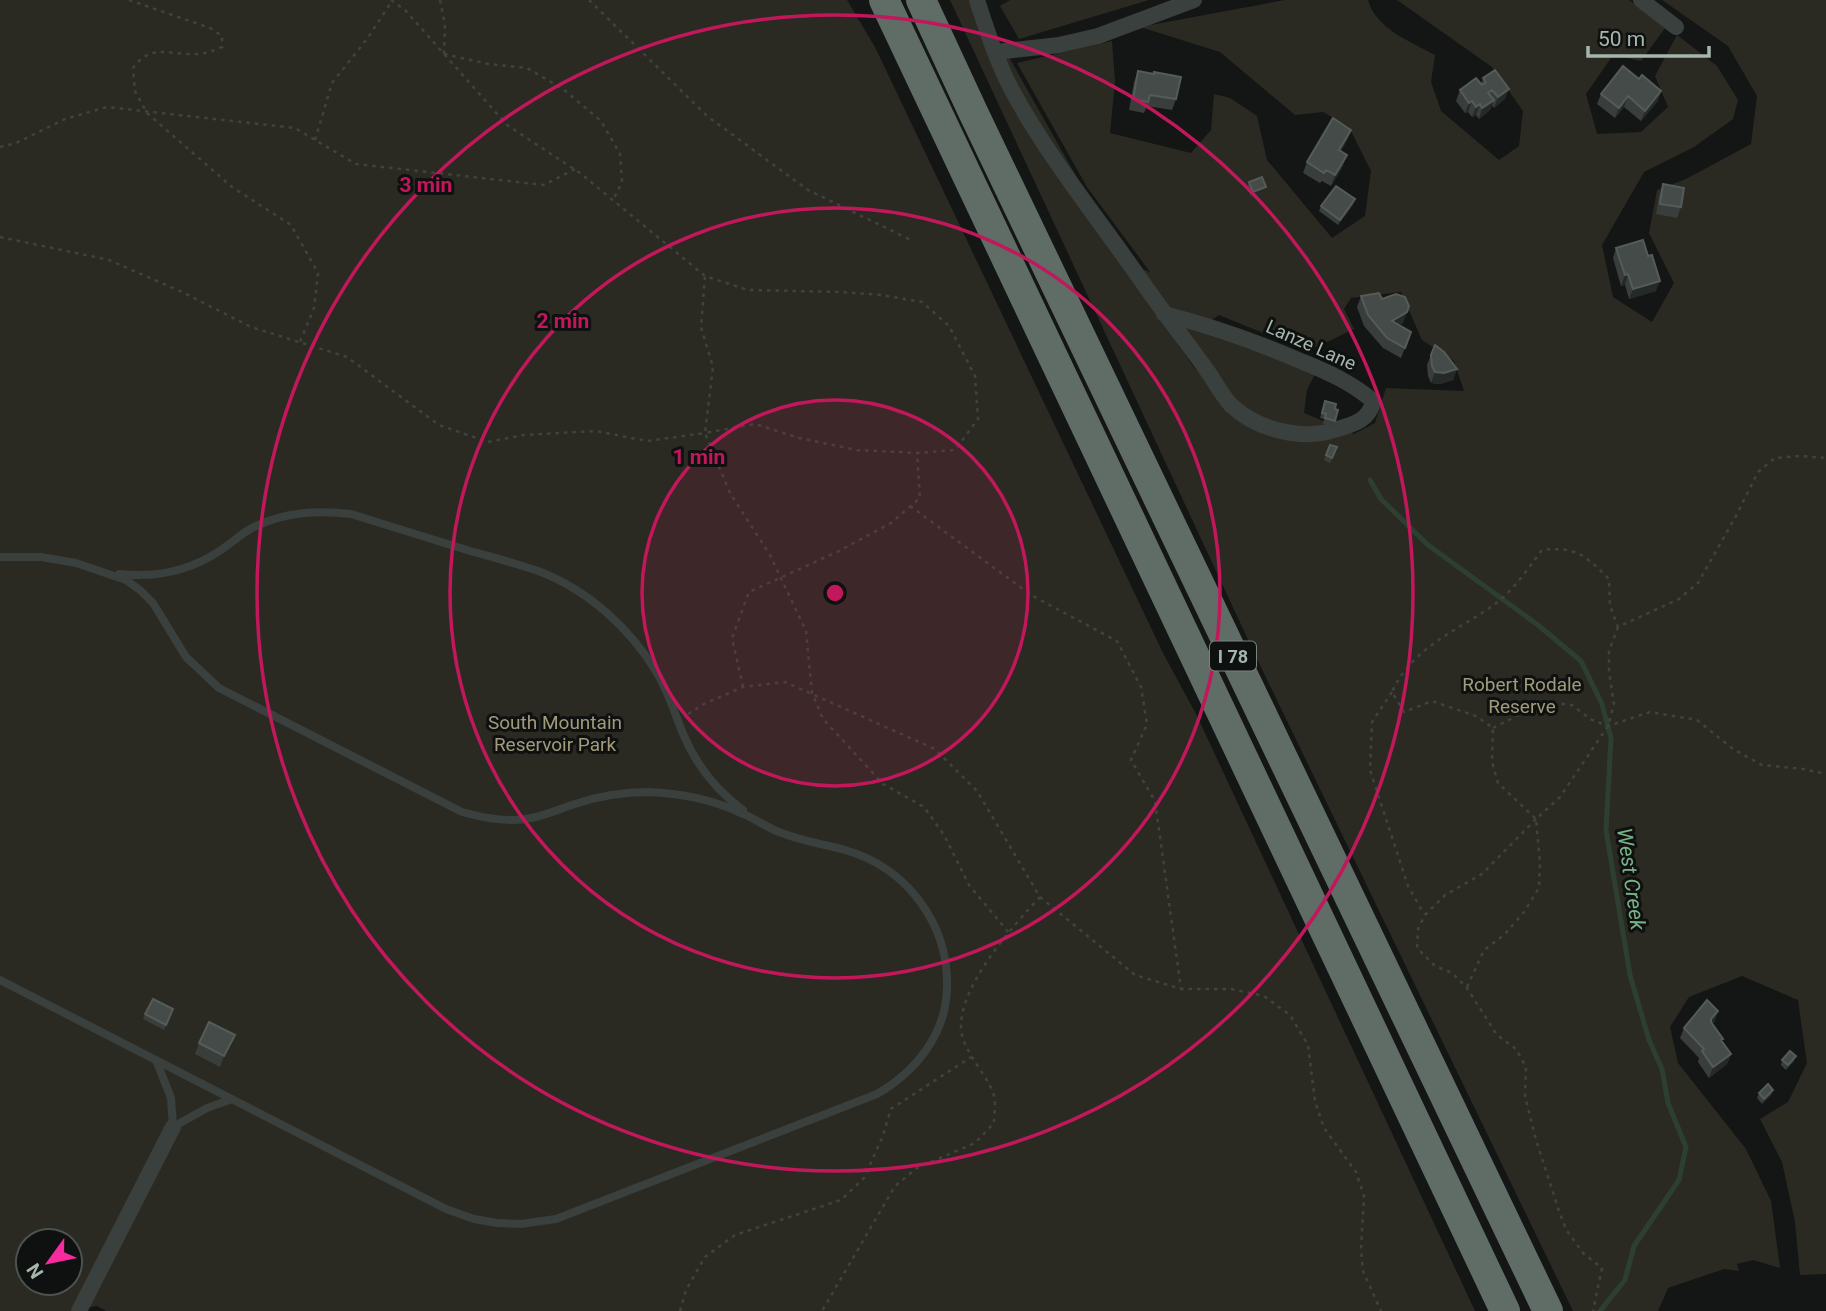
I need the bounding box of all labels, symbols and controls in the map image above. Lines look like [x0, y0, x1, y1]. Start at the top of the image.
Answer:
scale bar [1588, 14, 1709, 58]
text: 50 m [1598, 27, 1645, 51]
text: 3 min [400, 173, 452, 197]
text: 2 min [537, 309, 589, 333]
street label: Lanze Lane [1262, 315, 1360, 375]
text: 1 min [673, 445, 725, 469]
centre of rings [823, 581, 847, 605]
road number: I 78 [1210, 642, 1256, 670]
park label: Robert Rodale Reserve [1462, 673, 1582, 718]
park label: South Mountain Reservoir Park [488, 711, 622, 756]
water label: West Creek [1612, 826, 1650, 932]
north arrow [14, 1227, 84, 1297]
text: N [22, 1259, 48, 1283]

